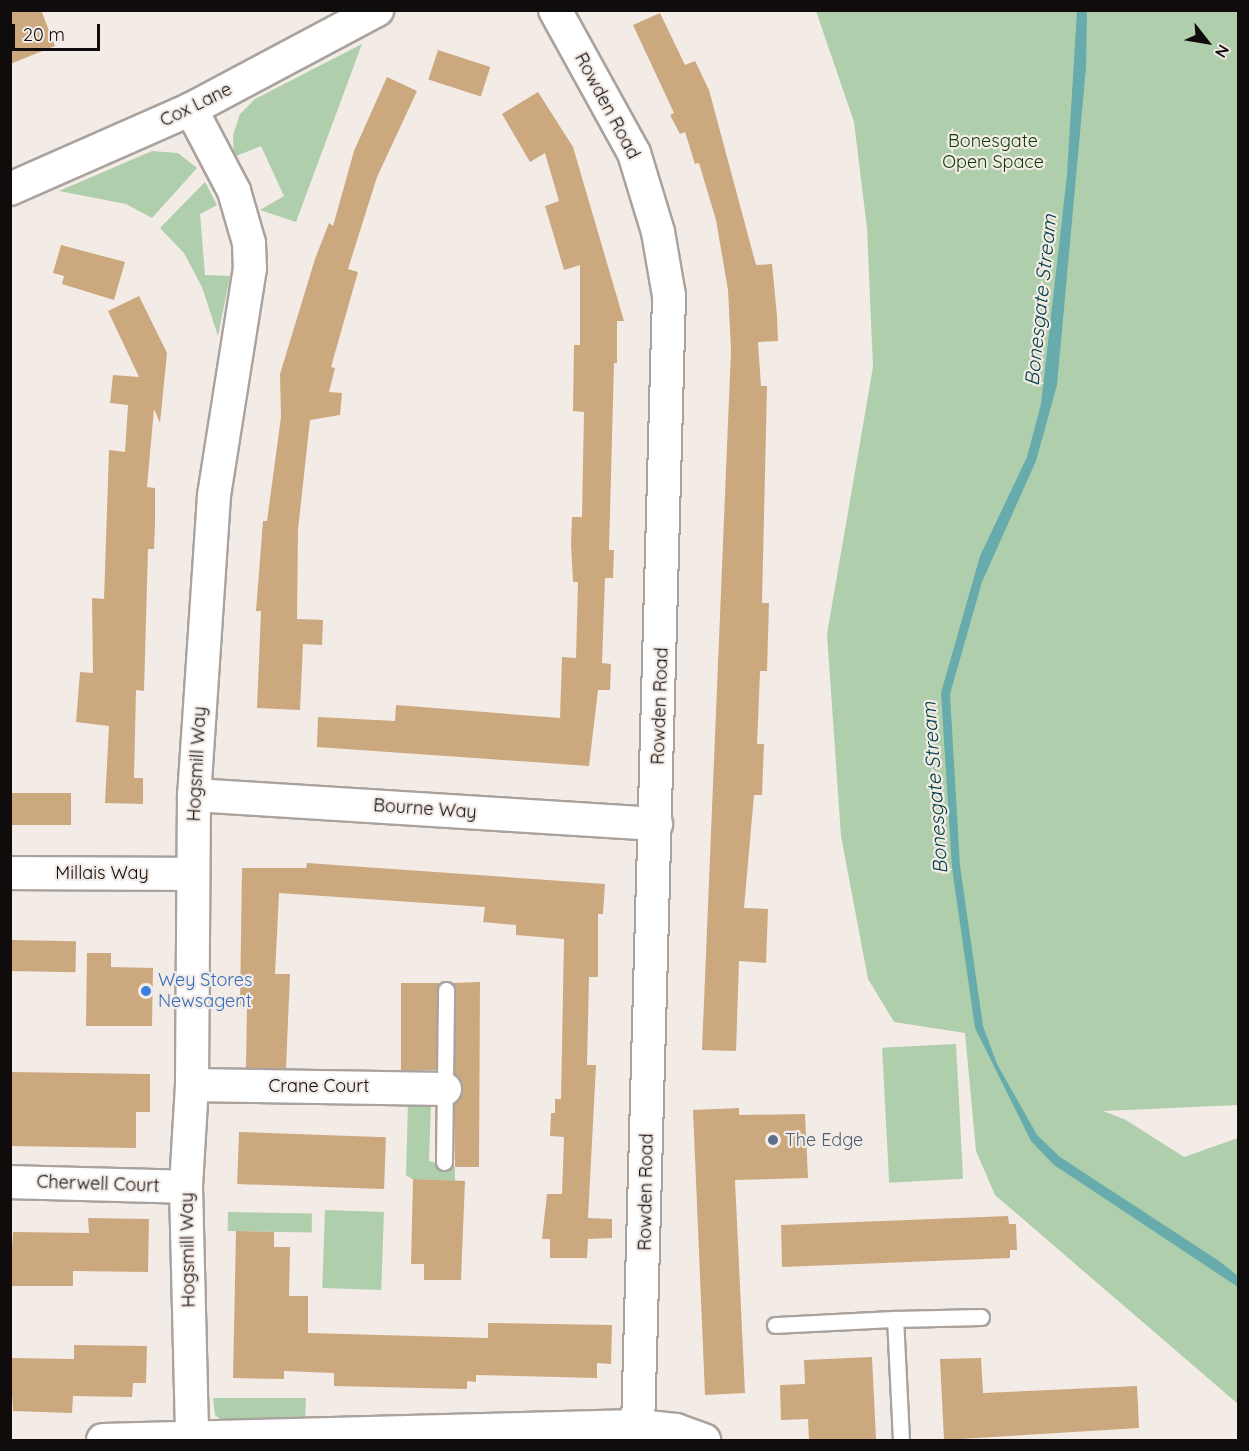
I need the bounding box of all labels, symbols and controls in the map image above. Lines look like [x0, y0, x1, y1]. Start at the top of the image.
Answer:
scale bar [15, 12, 104, 50]
north arrow [1177, 12, 1237, 72]
text: 20 m [23, 23, 65, 46]
text: N [1211, 41, 1234, 61]
street label: Rowden Road [570, 49, 644, 163]
street label: Cox Lane [157, 78, 235, 132]
park label: Bonesgate Open Space [942, 131, 1044, 174]
water label: Bonesgate Stream [1019, 213, 1061, 387]
street label: Rowden Road [647, 647, 673, 765]
water label: Bonesgate Stream [916, 701, 952, 875]
street label: Hogsmill Way [183, 706, 211, 822]
street label: Bourne Way [373, 795, 477, 823]
street label: Millais Way [55, 862, 149, 884]
place label: Wey Stores Newsagent [158, 970, 252, 1012]
marker: Wey Stores Newsagent [139, 984, 153, 998]
street label: Crane Court [269, 1075, 369, 1097]
place label: The Edge [785, 1129, 863, 1151]
street label: Rowden Road [634, 1133, 658, 1251]
marker: The Edge [766, 1133, 780, 1147]
street label: Cherwell Court [36, 1171, 160, 1197]
street label: Hogsmill Way [176, 1192, 200, 1308]

